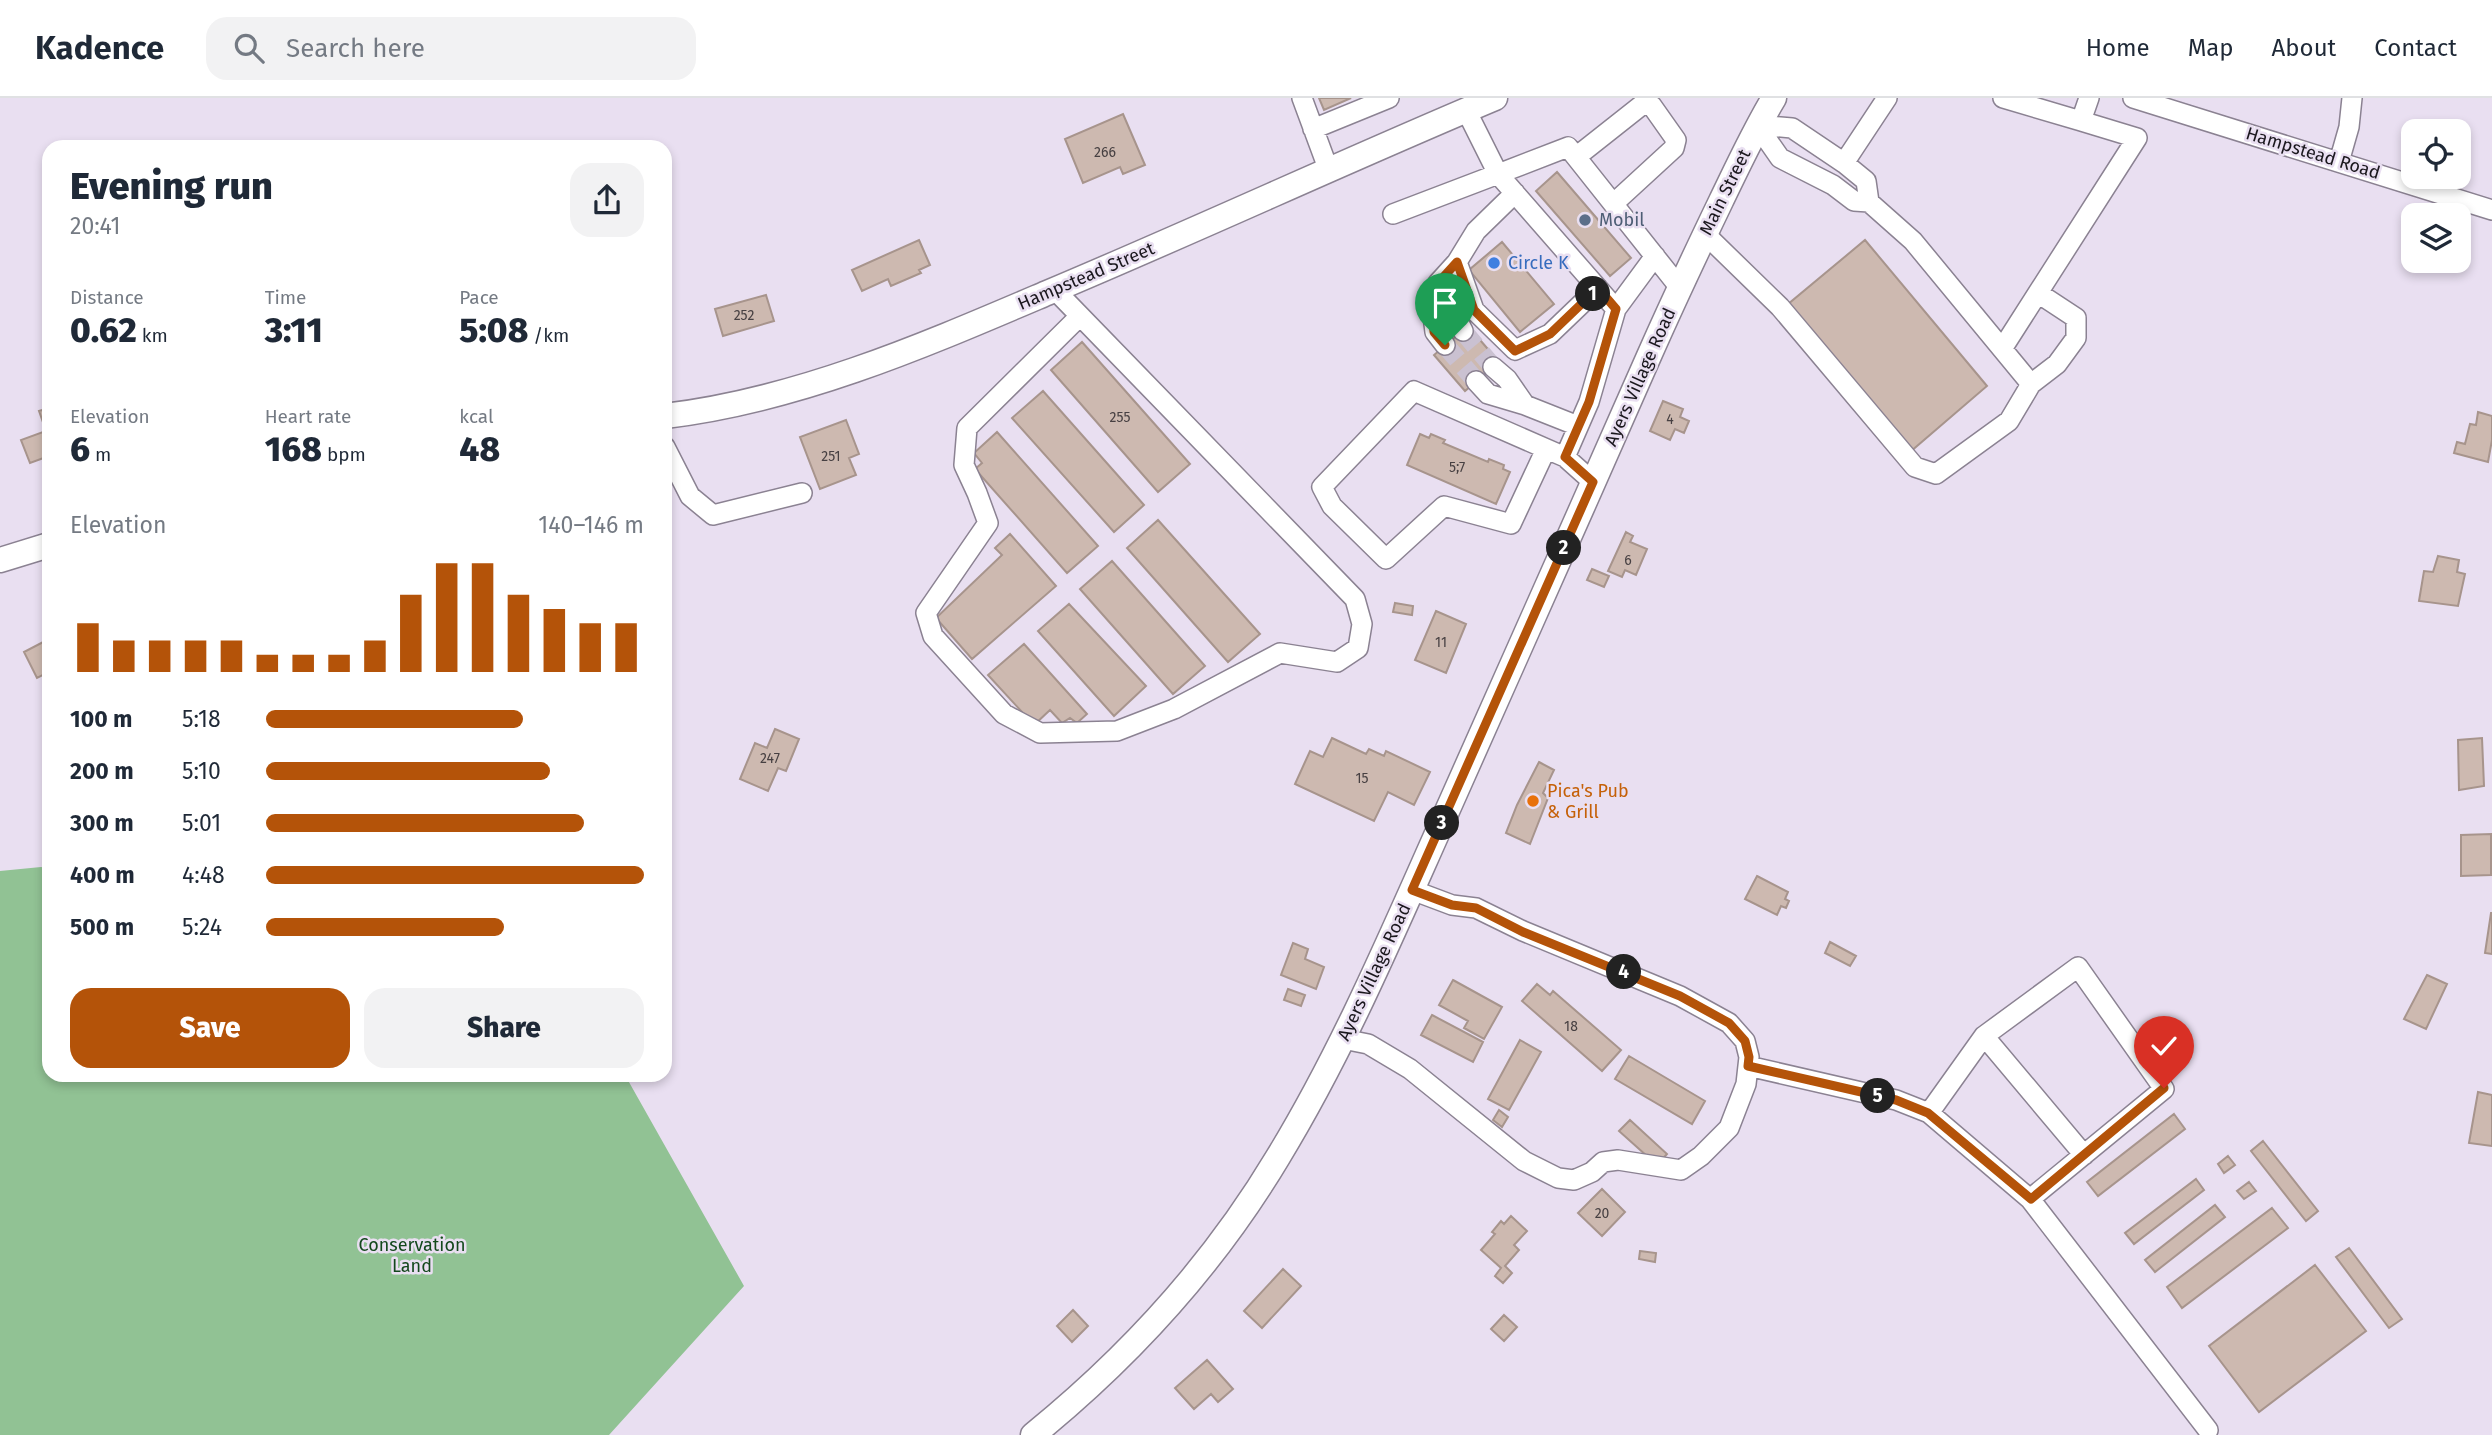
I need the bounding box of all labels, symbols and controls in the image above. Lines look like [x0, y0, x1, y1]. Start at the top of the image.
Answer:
search box [206, 17, 696, 80]
text: Kadence [35, 28, 164, 68]
icon: search [230, 29, 268, 67]
text: Search here [286, 33, 425, 64]
text: Home [2086, 34, 2150, 62]
text: Map [2188, 34, 2234, 62]
text: About [2272, 34, 2336, 62]
text: Contact [2374, 34, 2457, 62]
map controls [2401, 119, 2471, 273]
button: locate [2401, 119, 2471, 189]
street label: Hampstead Road [2243, 122, 2383, 184]
house number: 266 [1094, 144, 1116, 161]
street label: Main Street [1695, 145, 1755, 239]
text: Evening run [70, 163, 273, 209]
button: share [570, 163, 644, 237]
button: layers [2401, 203, 2471, 273]
place label: Mobil [1599, 209, 1645, 231]
text: 20:41 [70, 212, 121, 240]
marker: Mobil [1577, 212, 1593, 228]
street label: Hampstead Street [1014, 237, 1158, 315]
place label: Circle K [1508, 252, 1569, 274]
marker: Circle K [1486, 255, 1502, 271]
pin [1415, 273, 1475, 345]
pin: 1 [1576, 276, 1610, 312]
text: 1 [1588, 282, 1597, 305]
icon: arrive [1426, 284, 1464, 322]
text: Distance [70, 286, 144, 309]
text: Time [265, 286, 306, 309]
text: Pace [459, 286, 499, 309]
street label: Ayers Village Road [1600, 304, 1680, 450]
house number: 252 [734, 307, 754, 324]
text: 0.62 [70, 309, 137, 351]
text: 3:11 [265, 309, 323, 351]
text: 5:08 [459, 309, 528, 351]
text: km [137, 324, 168, 347]
text: /km [528, 324, 569, 347]
text: Elevation [70, 405, 150, 428]
text: Heart rate [265, 405, 351, 428]
text: kcal [459, 405, 494, 428]
house number: 255 [1110, 409, 1130, 426]
house number: 4 [1666, 411, 1674, 428]
text: 6 [70, 428, 90, 470]
text: 168 [265, 428, 322, 470]
text: 48 [459, 428, 500, 470]
text: m [90, 443, 111, 466]
text: bpm [322, 443, 366, 466]
house number: 251 [821, 448, 841, 465]
house number: 5;7 [1449, 459, 1465, 476]
text: Elevation [70, 511, 166, 539]
text: 140–146 m [538, 511, 644, 539]
pin: 2 [1546, 531, 1582, 566]
text: 2 [1559, 536, 1568, 559]
house number: 6 [1624, 552, 1632, 569]
house number: 11 [1435, 634, 1447, 651]
text: 100 m [70, 705, 132, 733]
text: 5:18 [182, 705, 221, 733]
house number: 247 [760, 750, 780, 767]
text: 200 m [70, 757, 134, 785]
text: 5:10 [182, 757, 221, 785]
house number: 15 [1355, 770, 1369, 787]
place label: Pica's Pub & Grill [1547, 780, 1629, 823]
marker: Pica's Pub & Grill [1525, 793, 1541, 809]
pin: 3 [1424, 806, 1460, 840]
text: 300 m [70, 809, 134, 837]
text: 5:01 [182, 809, 221, 837]
text: 3 [1437, 811, 1446, 834]
text: 400 m [70, 861, 135, 889]
text: 4:48 [182, 861, 225, 889]
street label: Ayers Village Road [1333, 900, 1415, 1044]
text: 500 m [70, 913, 134, 941]
text: 5:24 [182, 913, 222, 941]
pin: 4 [1606, 954, 1642, 990]
text: 4 [1618, 960, 1629, 983]
button: Save [70, 988, 350, 1068]
button: Share [364, 988, 644, 1068]
pin [2134, 1016, 2194, 1088]
house number: 18 [1564, 1018, 1578, 1035]
icon: check [2145, 1027, 2183, 1065]
pin: 5 [1860, 1079, 1896, 1114]
text: 5 [1872, 1084, 1883, 1107]
house number: 20 [1595, 1205, 1610, 1222]
park label: Conservation Land [359, 1234, 465, 1277]

